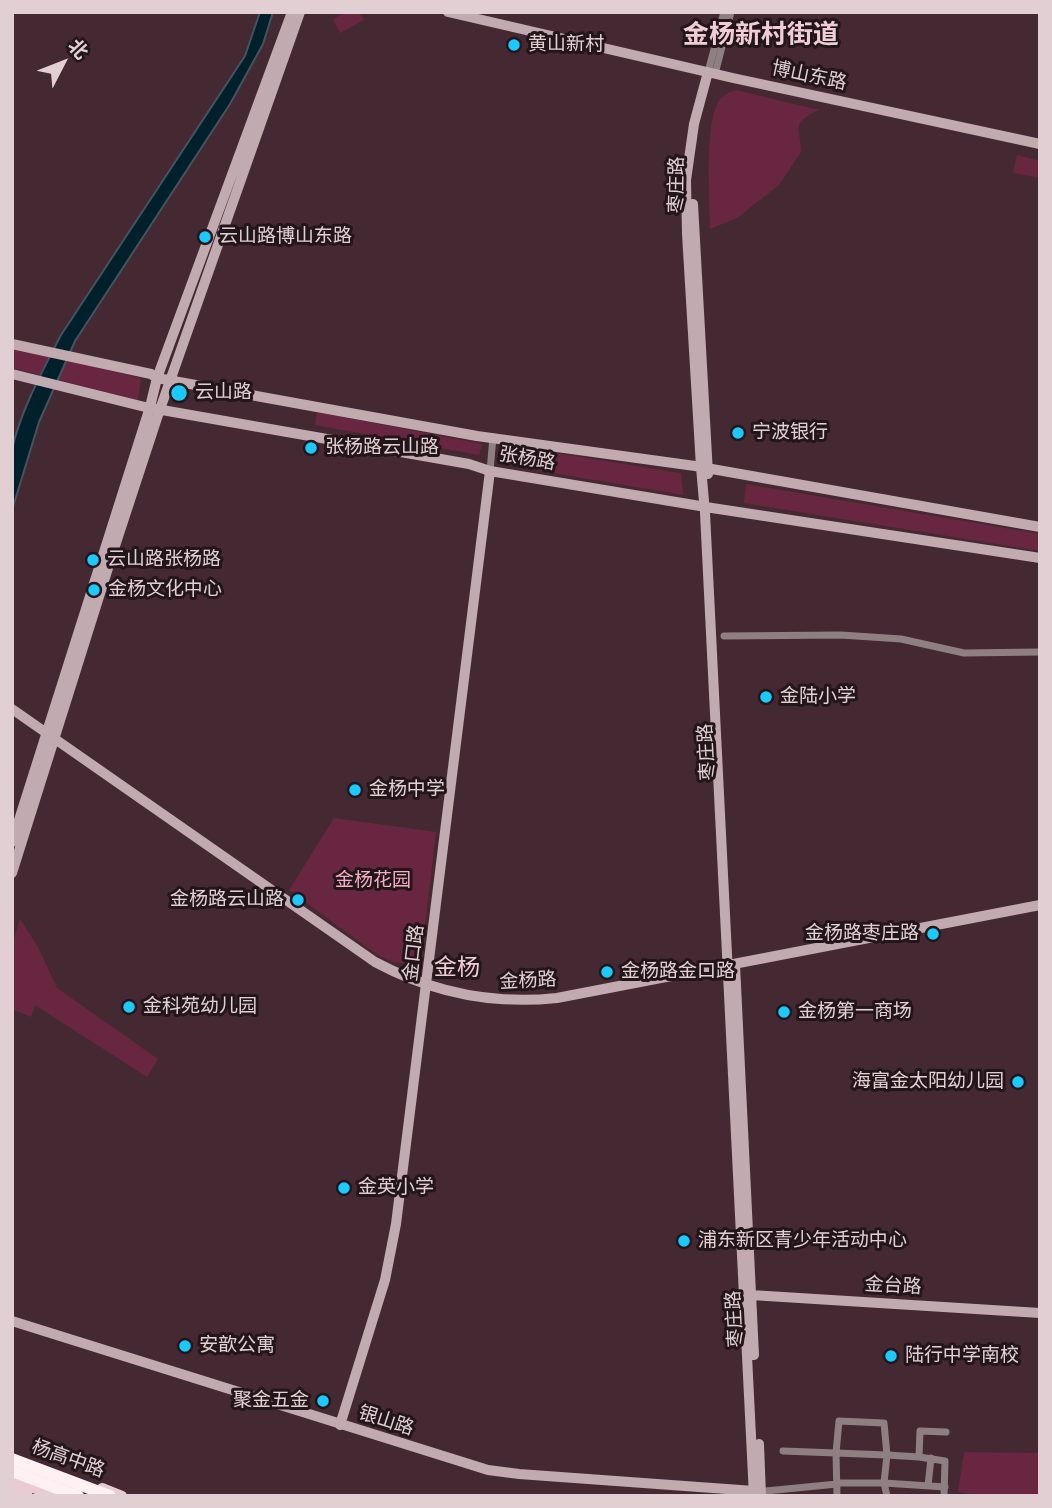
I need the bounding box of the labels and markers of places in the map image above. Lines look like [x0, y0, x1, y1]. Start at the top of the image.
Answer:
place label: 黄山新村 [528, 34, 604, 56]
marker: 黄山新村 [506, 37, 522, 53]
place label: 云山路博山东路 [219, 226, 352, 248]
marker: 云山路博山东路 [197, 229, 213, 245]
place label: 云山路 [195, 382, 252, 404]
marker: 云山路 [169, 383, 189, 403]
place label: 宁波银行 [752, 422, 828, 444]
marker: 宁波银行 [730, 425, 746, 441]
place label: 张杨路云山路 [325, 437, 439, 459]
marker: 张杨路云山路 [303, 440, 319, 456]
place label: 云山路张杨路 [107, 549, 221, 571]
marker: 云山路张杨路 [85, 552, 101, 568]
place label: 金杨文化中心 [108, 579, 222, 601]
marker: 金杨文化中心 [86, 582, 102, 598]
place label: 金陆小学 [780, 686, 856, 708]
marker: 金陆小学 [758, 689, 774, 705]
place label: 金杨中学 [369, 779, 445, 801]
marker: 金杨中学 [347, 782, 363, 798]
place label: 金杨路云山路 [170, 889, 284, 911]
marker: 金杨路云山路 [290, 892, 306, 908]
place label: 金杨路枣庄路 [805, 923, 919, 945]
marker: 金杨路枣庄路 [925, 926, 941, 942]
place label: 金杨路金口路 [621, 961, 735, 983]
marker: 金杨路金口路 [599, 964, 615, 980]
place label: 金科苑幼儿园 [143, 996, 257, 1018]
marker: 金科苑幼儿园 [121, 999, 137, 1015]
place label: 金杨第一商场 [798, 1001, 912, 1023]
marker: 金杨第一商场 [776, 1004, 792, 1020]
place label: 海富金太阳幼儿园 [852, 1071, 1004, 1093]
marker: 海富金太阳幼儿园 [1010, 1074, 1026, 1090]
place label: 金英小学 [358, 1177, 434, 1199]
marker: 金英小学 [336, 1180, 352, 1196]
place label: 浦东新区青少年活动中心 [698, 1230, 907, 1252]
marker: 浦东新区青少年活动中心 [676, 1233, 692, 1249]
place label: 安歆公寓 [199, 1335, 275, 1357]
marker: 安歆公寓 [177, 1338, 193, 1354]
place label: 陆行中学南校 [905, 1345, 1019, 1367]
marker: 陆行中学南校 [883, 1348, 899, 1364]
place label: 聚金五金 [233, 1390, 309, 1412]
marker: 聚金五金 [315, 1393, 331, 1409]

